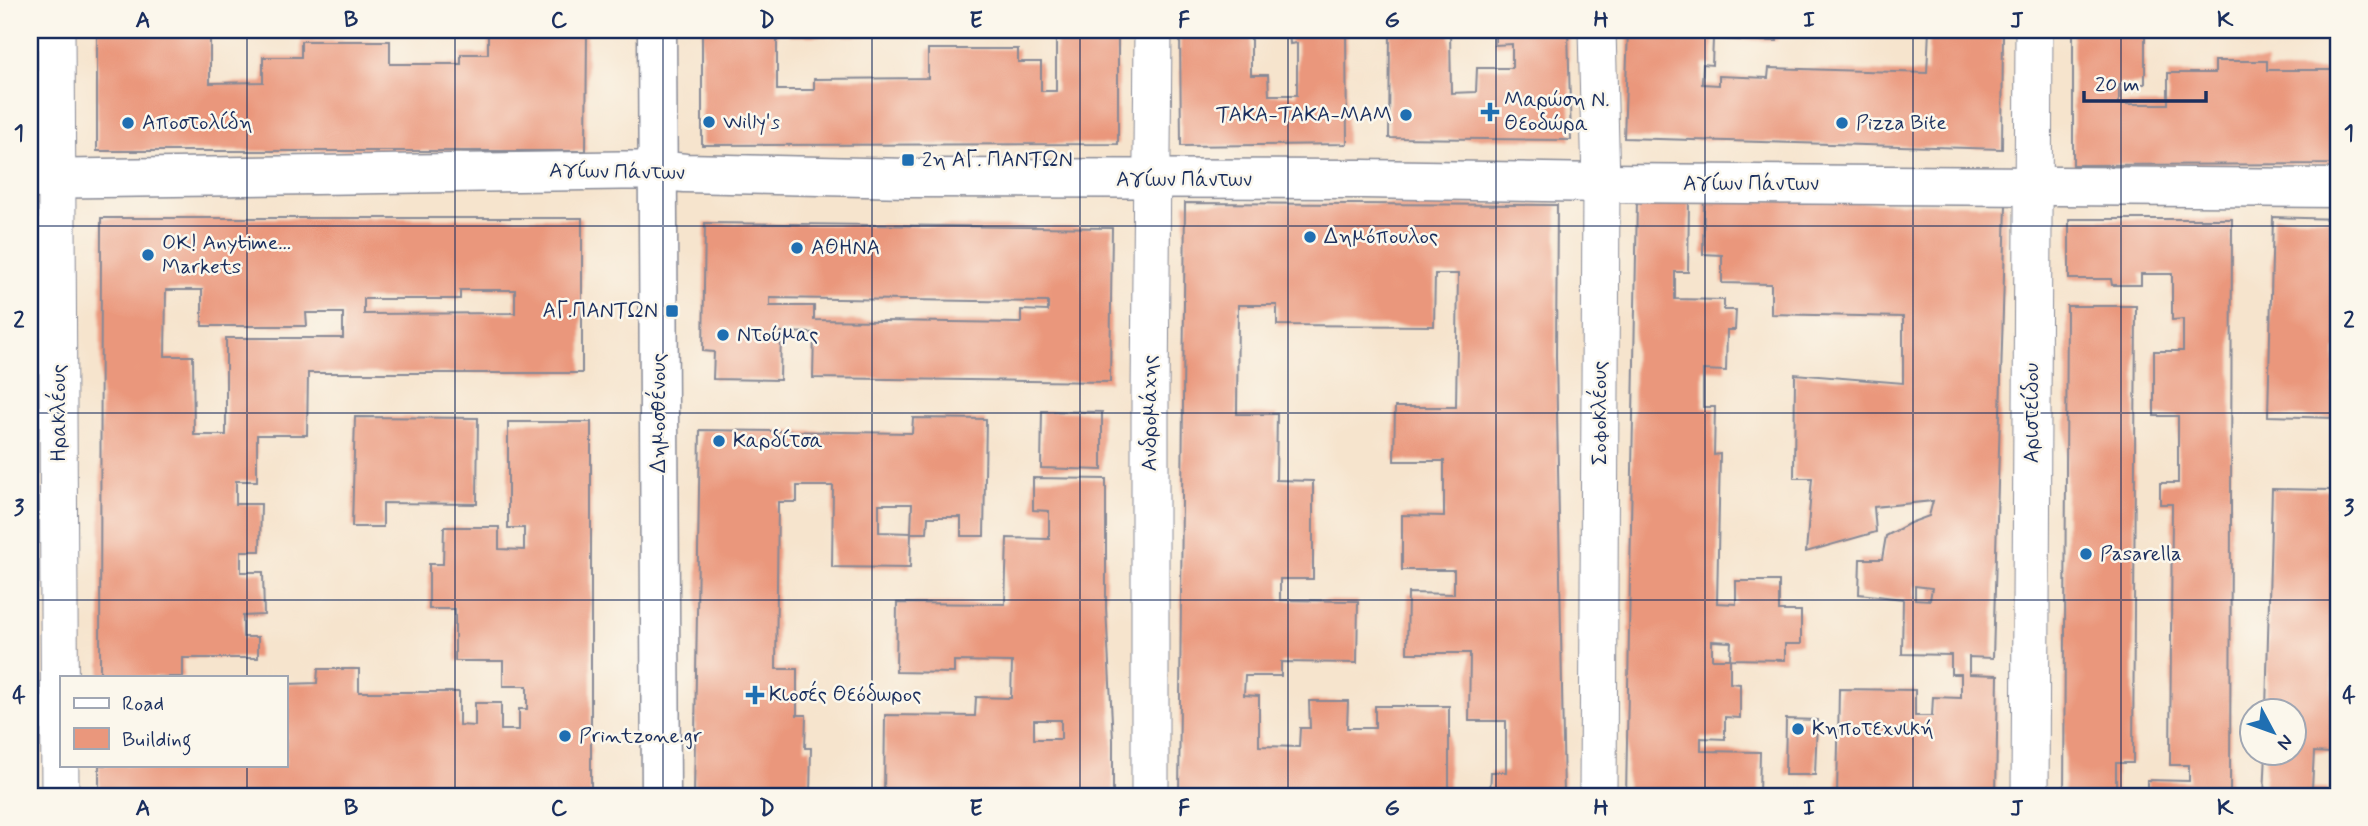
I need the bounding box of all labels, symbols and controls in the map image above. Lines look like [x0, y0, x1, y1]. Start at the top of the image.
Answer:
text: A [135, 6, 151, 36]
text: B [344, 6, 359, 36]
text: C [551, 6, 568, 36]
text: D [759, 6, 775, 36]
text: E [969, 6, 983, 36]
text: F [1178, 6, 1190, 36]
text: G [1384, 6, 1400, 36]
text: H [1593, 6, 1609, 36]
text: I [1803, 6, 1815, 36]
text: J [2010, 6, 2024, 36]
text: K [2217, 6, 2234, 36]
scale bar [2084, 60, 2207, 104]
text: 20 m [2095, 71, 2140, 99]
place label: Μαρώση Ν. Θεοδώρα [1504, 86, 1610, 138]
place label: ΤΑΚΑ-ΤΑΚΑ-ΜΑΜ [1216, 101, 1392, 129]
marker: Μαρώση Ν. Θεοδώρα [1482, 104, 1498, 120]
marker: ΤΑΚΑ-ΤΑΚΑ-ΜΑΜ [1398, 107, 1414, 123]
place label: Willy's [723, 108, 780, 136]
place label: Αποστολίδη [142, 109, 252, 137]
place label: Pizza Bite [1856, 109, 1947, 137]
marker: Willy's [701, 114, 717, 130]
marker: Αποστολίδη [120, 115, 136, 131]
marker: Pizza Bite [1834, 115, 1850, 131]
text: 1 [14, 119, 24, 149]
text: 1 [2344, 119, 2354, 149]
place label: 2η ΑΓ. ΠΑΝΤΩΝ [922, 146, 1073, 174]
marker: 2η ΑΓ. ΠΑΝΤΩΝ [900, 152, 916, 168]
street label: Αγίων Πάντων [549, 157, 685, 187]
street label: Αγίων Πάντων [1116, 166, 1252, 194]
street label: Αγίων Πάντων [1683, 170, 1819, 198]
place label: Δημόπουλος [1324, 223, 1438, 251]
place label: OK! Anytime... Markets [162, 229, 291, 281]
marker: Δημόπουλος [1302, 229, 1318, 245]
place label: ΑΘΗΝΑ [811, 234, 880, 262]
marker: ΑΘΗΝΑ [789, 240, 805, 256]
marker: OK! Anytime... Markets [140, 247, 156, 263]
place label: ΑΓ.ΠΑΝΤΩΝ [543, 297, 658, 325]
marker: ΑΓ.ΠΑΝΤΩΝ [664, 303, 680, 319]
text: 2 [13, 306, 25, 336]
text: 2 [2343, 306, 2355, 336]
place label: Ντούμας [737, 321, 818, 349]
marker: Ντούμας [715, 327, 731, 343]
street label: Δημοσθένους [644, 353, 673, 473]
street label: Ανδρομάχης [1136, 355, 1164, 471]
street label: Σοφοκλέους [1585, 361, 1614, 465]
street label: Αριστείδου [2018, 363, 2046, 463]
street label: Ηρακλέους [44, 364, 73, 462]
place label: Καρδίτσα [733, 427, 823, 455]
marker: Καρδίτσα [711, 433, 727, 449]
text: 3 [14, 494, 25, 524]
text: 3 [2344, 494, 2355, 524]
place label: Pasarella [2100, 540, 2182, 568]
marker: Pasarella [2078, 546, 2094, 562]
legend [60, 676, 287, 766]
place label: Κιοσές Θεόδωρος [769, 680, 921, 709]
text: 4 [12, 681, 26, 711]
text: 4 [2342, 681, 2356, 711]
marker: Κιοσές Θεόδωρος [747, 687, 763, 703]
text: Road [122, 690, 164, 718]
north arrow [2238, 696, 2308, 766]
place label: Κηποτεχνική [1812, 715, 1934, 743]
marker: Κηποτεχνική [1790, 721, 1806, 737]
place label: Printzone.gr [579, 722, 702, 750]
text: Building [122, 726, 192, 756]
marker: Printzone.gr [557, 728, 573, 744]
text: N [2271, 729, 2298, 755]
text: A [135, 794, 151, 824]
text: B [344, 794, 359, 824]
text: C [551, 794, 568, 824]
text: D [759, 794, 775, 824]
text: E [969, 794, 983, 824]
text: F [1178, 794, 1190, 824]
text: G [1384, 794, 1400, 824]
text: H [1593, 794, 1609, 824]
text: I [1803, 794, 1815, 824]
text: J [2010, 794, 2024, 824]
text: K [2217, 794, 2234, 824]

